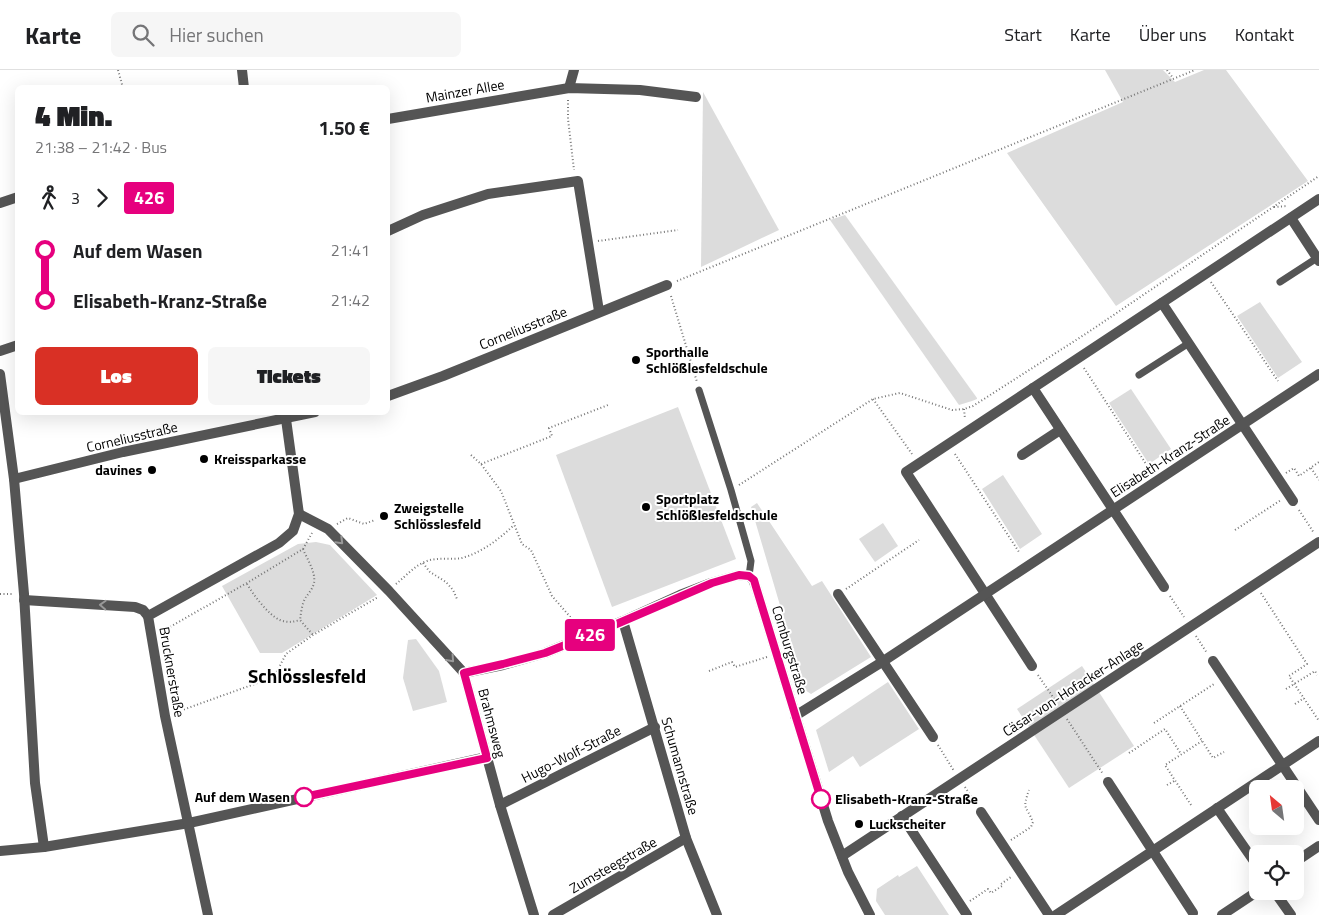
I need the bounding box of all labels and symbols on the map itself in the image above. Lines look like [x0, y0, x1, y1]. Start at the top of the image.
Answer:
street label: Mainzer Allee [424, 73, 506, 108]
street label: Corneliusstraße [476, 300, 570, 355]
place label: Sporthalle Schlößlesfeldschule [646, 341, 768, 378]
marker: Sporthalle Schlößlesfeldschule [630, 354, 642, 366]
street label: Elisabeth-Kranz-Straße [1106, 409, 1234, 502]
street label: Corneliusstraße [84, 416, 180, 457]
place label: Kreissparkasse [214, 448, 306, 469]
marker: Kreissparkasse [198, 453, 210, 465]
place label: davines [95, 459, 142, 480]
marker: davines [146, 464, 158, 476]
place label: Sportplatz Schlößlesfeldschule [656, 488, 778, 525]
place label: Zweigstelle Schlösslesfeld [394, 497, 481, 534]
marker: Sportplatz Schlößlesfeldschule [640, 501, 652, 513]
marker: Zweigstelle Schlösslesfeld [378, 510, 390, 522]
one-way arrow [334, 535, 343, 544]
one-way arrow [99, 599, 107, 610]
street label: Comburgstraße [767, 603, 814, 697]
line badge: 426 [561, 619, 619, 651]
street label: Brucknerstraße [154, 625, 191, 719]
street label: Cäsar-von-Hofacker-Anlage [998, 634, 1147, 741]
one-way arrow [445, 653, 454, 662]
district label: Schlösslesfeld [248, 661, 366, 690]
street label: Brahmsweg [473, 686, 512, 760]
street label: Schumannstraße [656, 715, 704, 817]
street label: Hugo-Wolf-Straße [517, 719, 624, 788]
north arrow [1249, 780, 1304, 835]
place label: Auf dem Wasen [195, 786, 290, 807]
marker: Auf dem Wasen [294, 787, 314, 807]
place label: Elisabeth-Kranz-Straße [835, 788, 978, 809]
marker: Elisabeth-Kranz-Straße [811, 789, 831, 809]
place label: Luckscheiter [869, 813, 946, 834]
marker: Luckscheiter [853, 818, 865, 830]
street label: Zumsteegstraße [565, 831, 660, 898]

